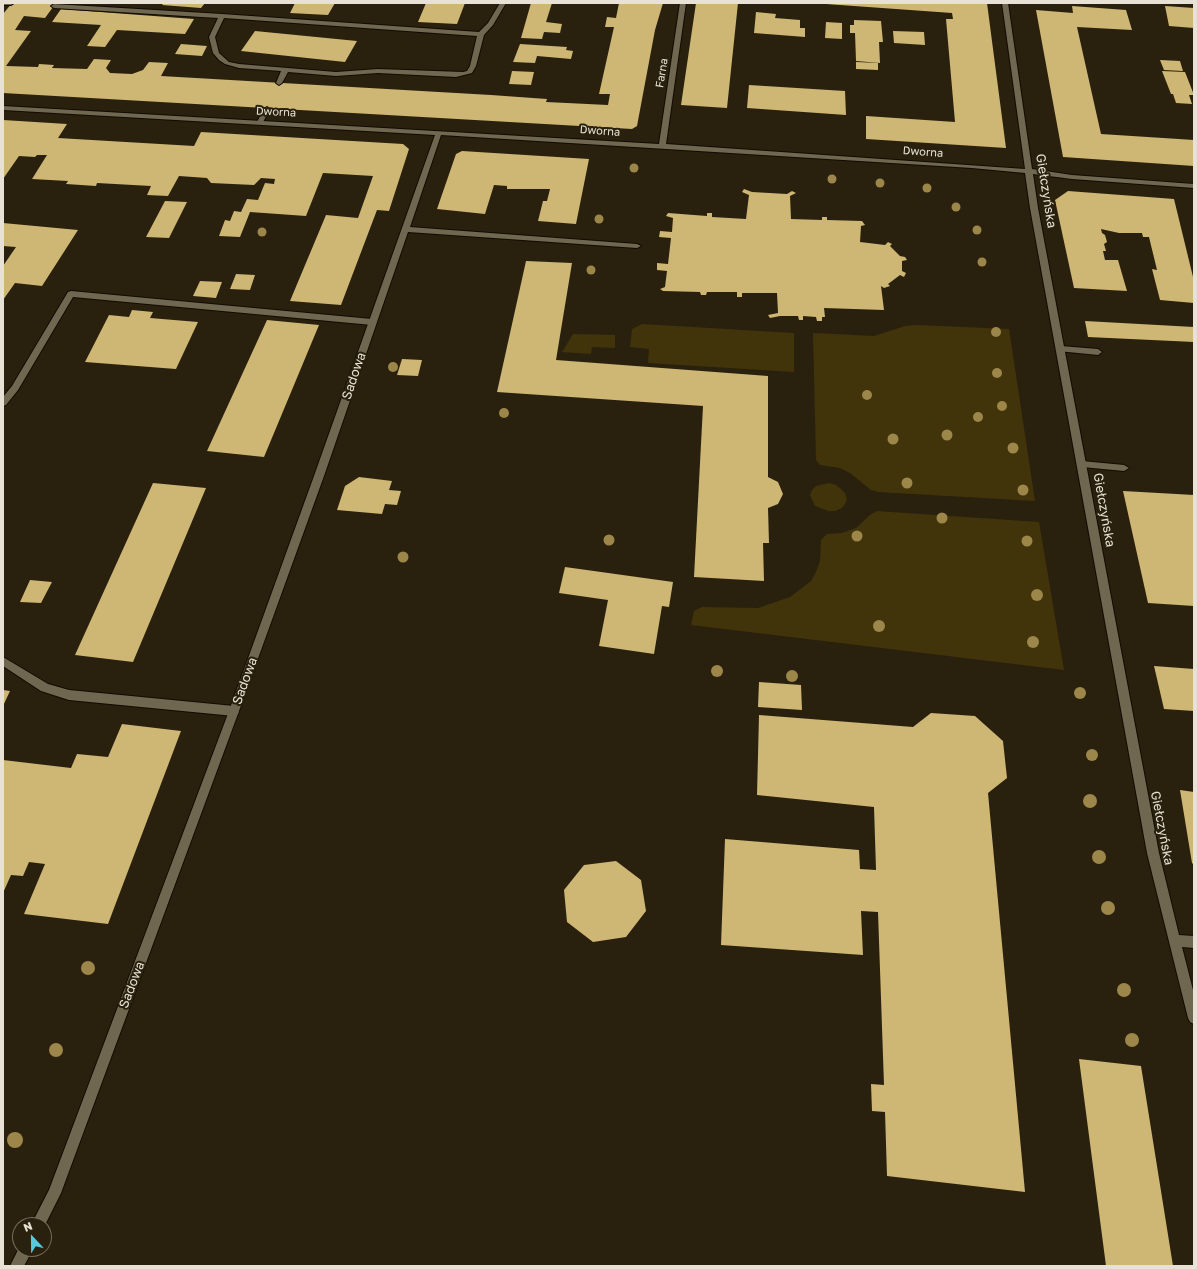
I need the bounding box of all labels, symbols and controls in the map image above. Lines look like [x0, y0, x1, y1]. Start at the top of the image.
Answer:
street label: Farna [653, 57, 671, 89]
street label: Dworna [255, 104, 297, 120]
street label: Dworna [579, 123, 621, 139]
street label: Dworna [902, 144, 944, 160]
street label: Giełczyńska [1032, 153, 1060, 229]
street label: Sadowa [339, 350, 369, 402]
street label: Giełczyńska [1090, 472, 1118, 548]
street label: Sadowa [229, 655, 261, 707]
street label: Giełczyńska [1147, 790, 1177, 866]
street label: Sadowa [116, 959, 148, 1011]
north arrow [12, 1217, 52, 1257]
text: N [21, 1219, 34, 1234]

